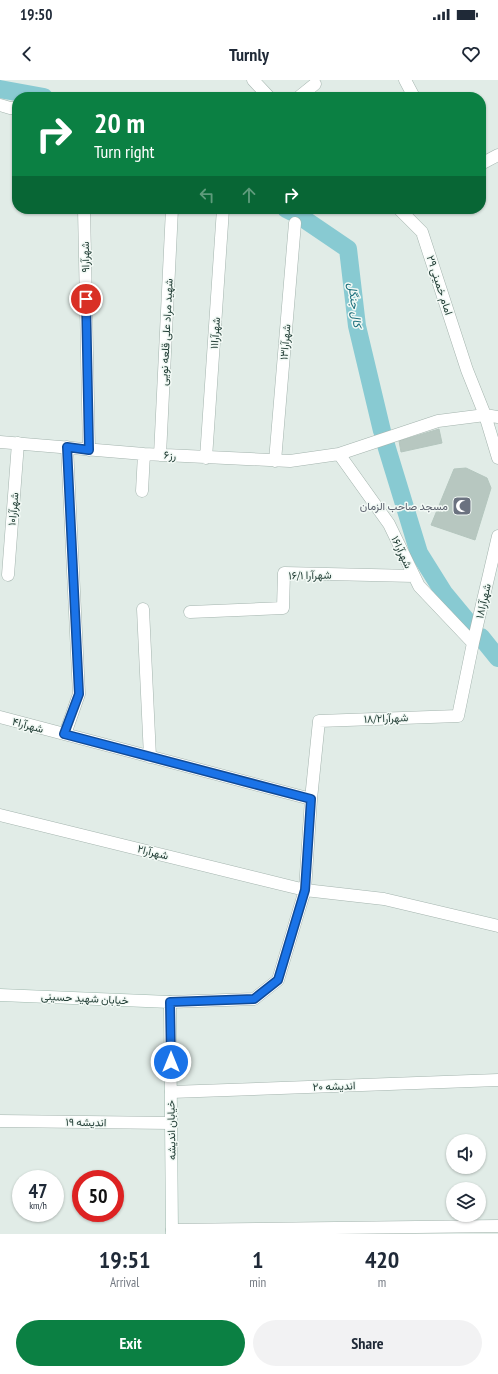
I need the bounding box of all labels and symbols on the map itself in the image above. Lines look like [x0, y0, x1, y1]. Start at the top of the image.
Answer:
street label: شهرآرا۹ [78, 241, 92, 273]
street label: امام خمینی ۲۹ [423, 253, 456, 317]
street label: شهید مراد علی قلعه نویی [156, 278, 176, 386]
pin [69, 282, 103, 316]
water label: کال جنگل [345, 282, 366, 331]
street label: شهرآرا۱۱ [207, 316, 223, 350]
street label: شهرآرا۱۳ [276, 323, 294, 361]
street label: رز۶ [163, 448, 177, 462]
street label: شهرآرا۱۰ [5, 491, 21, 526]
mosque icon: مسجد صاحب الزمان [451, 495, 473, 517]
place label: مسجد صاحب الزمان [360, 499, 448, 513]
street label: شهرآرا۱۶ [388, 534, 416, 571]
street label: شهرآرا ۱۶/۱ [288, 568, 332, 582]
street label: شهرآرا۱۸ [472, 582, 494, 620]
street label: شهرآرا۱۸/۲ [364, 710, 409, 726]
street label: شهرآرا۴ [11, 714, 46, 736]
street label: شهرآرا۲ [136, 841, 170, 863]
street label: خیابان شهید حسینی [41, 989, 129, 1007]
position arrow [150, 1041, 192, 1083]
street label: اندیشه ۲۰ [312, 1078, 356, 1094]
street label: خیابان اندیشه [163, 1100, 179, 1160]
street label: اندیشه ۱۹ [65, 1115, 107, 1129]
speed limit sign: 50 [72, 1170, 124, 1222]

